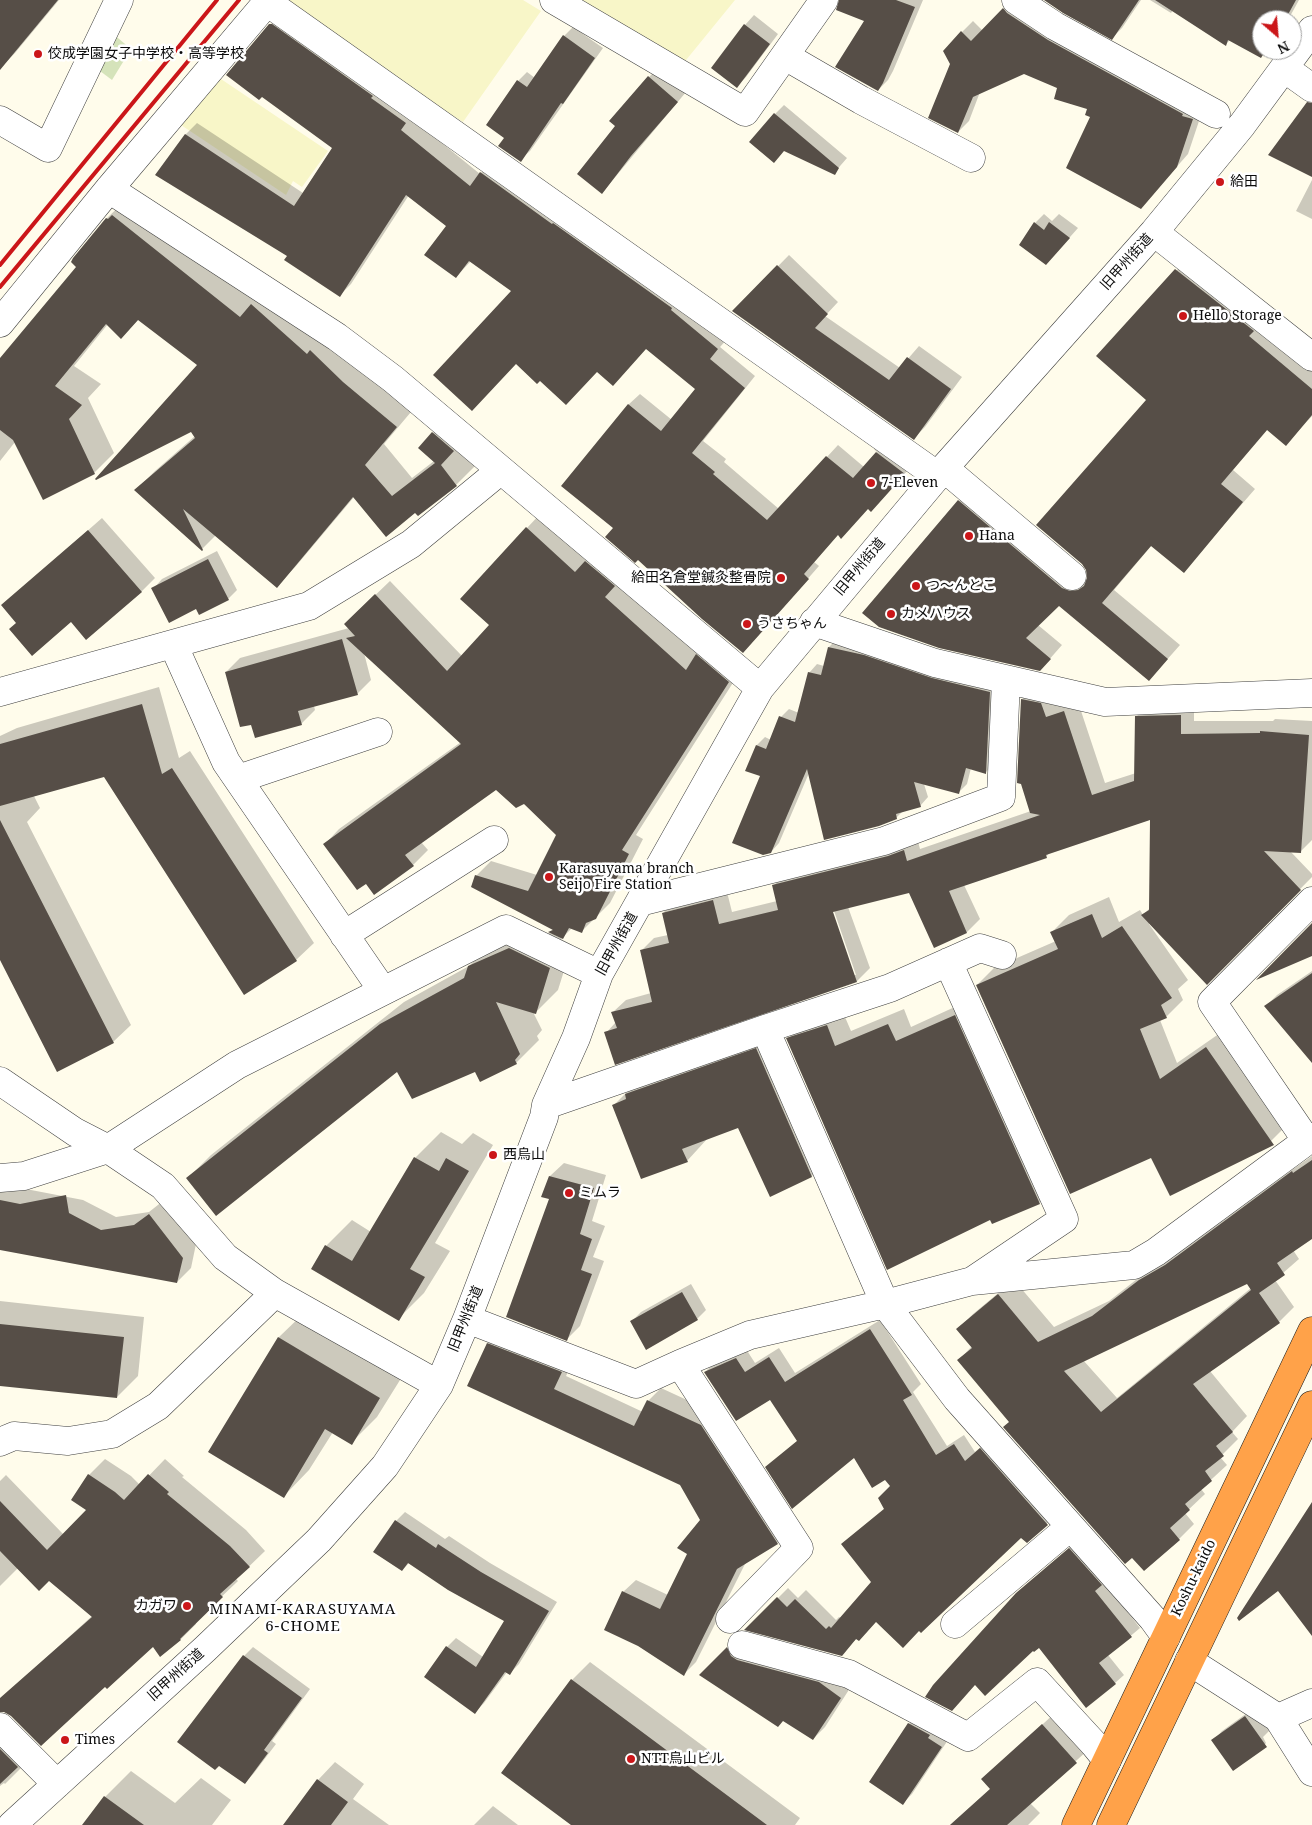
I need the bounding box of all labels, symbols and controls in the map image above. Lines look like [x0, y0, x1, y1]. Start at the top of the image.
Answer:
north arrow [1252, 10, 1302, 60]
text: N [1274, 37, 1293, 59]
place label: 佼成学園女子中学校・高等学校 [48, 46, 244, 62]
marker: 佼成学園女子中学校・高等学校 [32, 48, 44, 60]
place label: 給田 [1230, 174, 1258, 190]
marker: 給田 [1214, 176, 1226, 188]
street label: 旧甲州街道 [1097, 230, 1157, 294]
place label: Hello Storage [1193, 308, 1282, 324]
marker: Hello Storage [1177, 310, 1189, 322]
place label: 7-Eleven [881, 475, 938, 491]
marker: 7-Eleven [865, 477, 877, 489]
place label: Hana [979, 528, 1015, 544]
marker: Hana [963, 530, 975, 542]
street label: 旧甲州街道 [831, 535, 889, 599]
place label: 給田名倉堂鍼灸整骨院 [631, 570, 771, 586]
marker: 給田名倉堂鍼灸整骨院 [775, 572, 787, 584]
place label: つ～んとこ [926, 578, 996, 594]
marker: つ～んとこ [910, 580, 922, 592]
place label: カメハウス [901, 606, 971, 622]
marker: カメハウス [885, 608, 897, 620]
place label: うさちゃん [757, 616, 827, 632]
marker: うさちゃん [741, 618, 753, 630]
place label: Karasuyama branch Seijo Fire Station [559, 861, 694, 894]
marker: Karasuyama branch Seijo Fire Station [543, 871, 555, 883]
street label: 旧甲州街道 [593, 909, 641, 979]
place label: 西烏山 [503, 1147, 545, 1163]
marker: 西烏山 [487, 1149, 499, 1161]
place label: ミムラ [579, 1185, 621, 1201]
marker: ミムラ [563, 1187, 575, 1199]
street label: 旧甲州街道 [445, 1283, 487, 1355]
street label: Koshu-kaido [1168, 1537, 1220, 1619]
place label: カガワ [135, 1598, 177, 1614]
marker: カガワ [181, 1600, 193, 1612]
district label: MINAMI-KARASUYAMA 6-CHOME [207, 1601, 399, 1636]
street label: 旧甲州街道 [144, 1645, 208, 1705]
place label: Times [75, 1732, 115, 1748]
marker: Times [59, 1734, 71, 1746]
place label: NTT烏山ビル [641, 1751, 725, 1767]
marker: NTT烏山ビル [625, 1753, 637, 1765]

